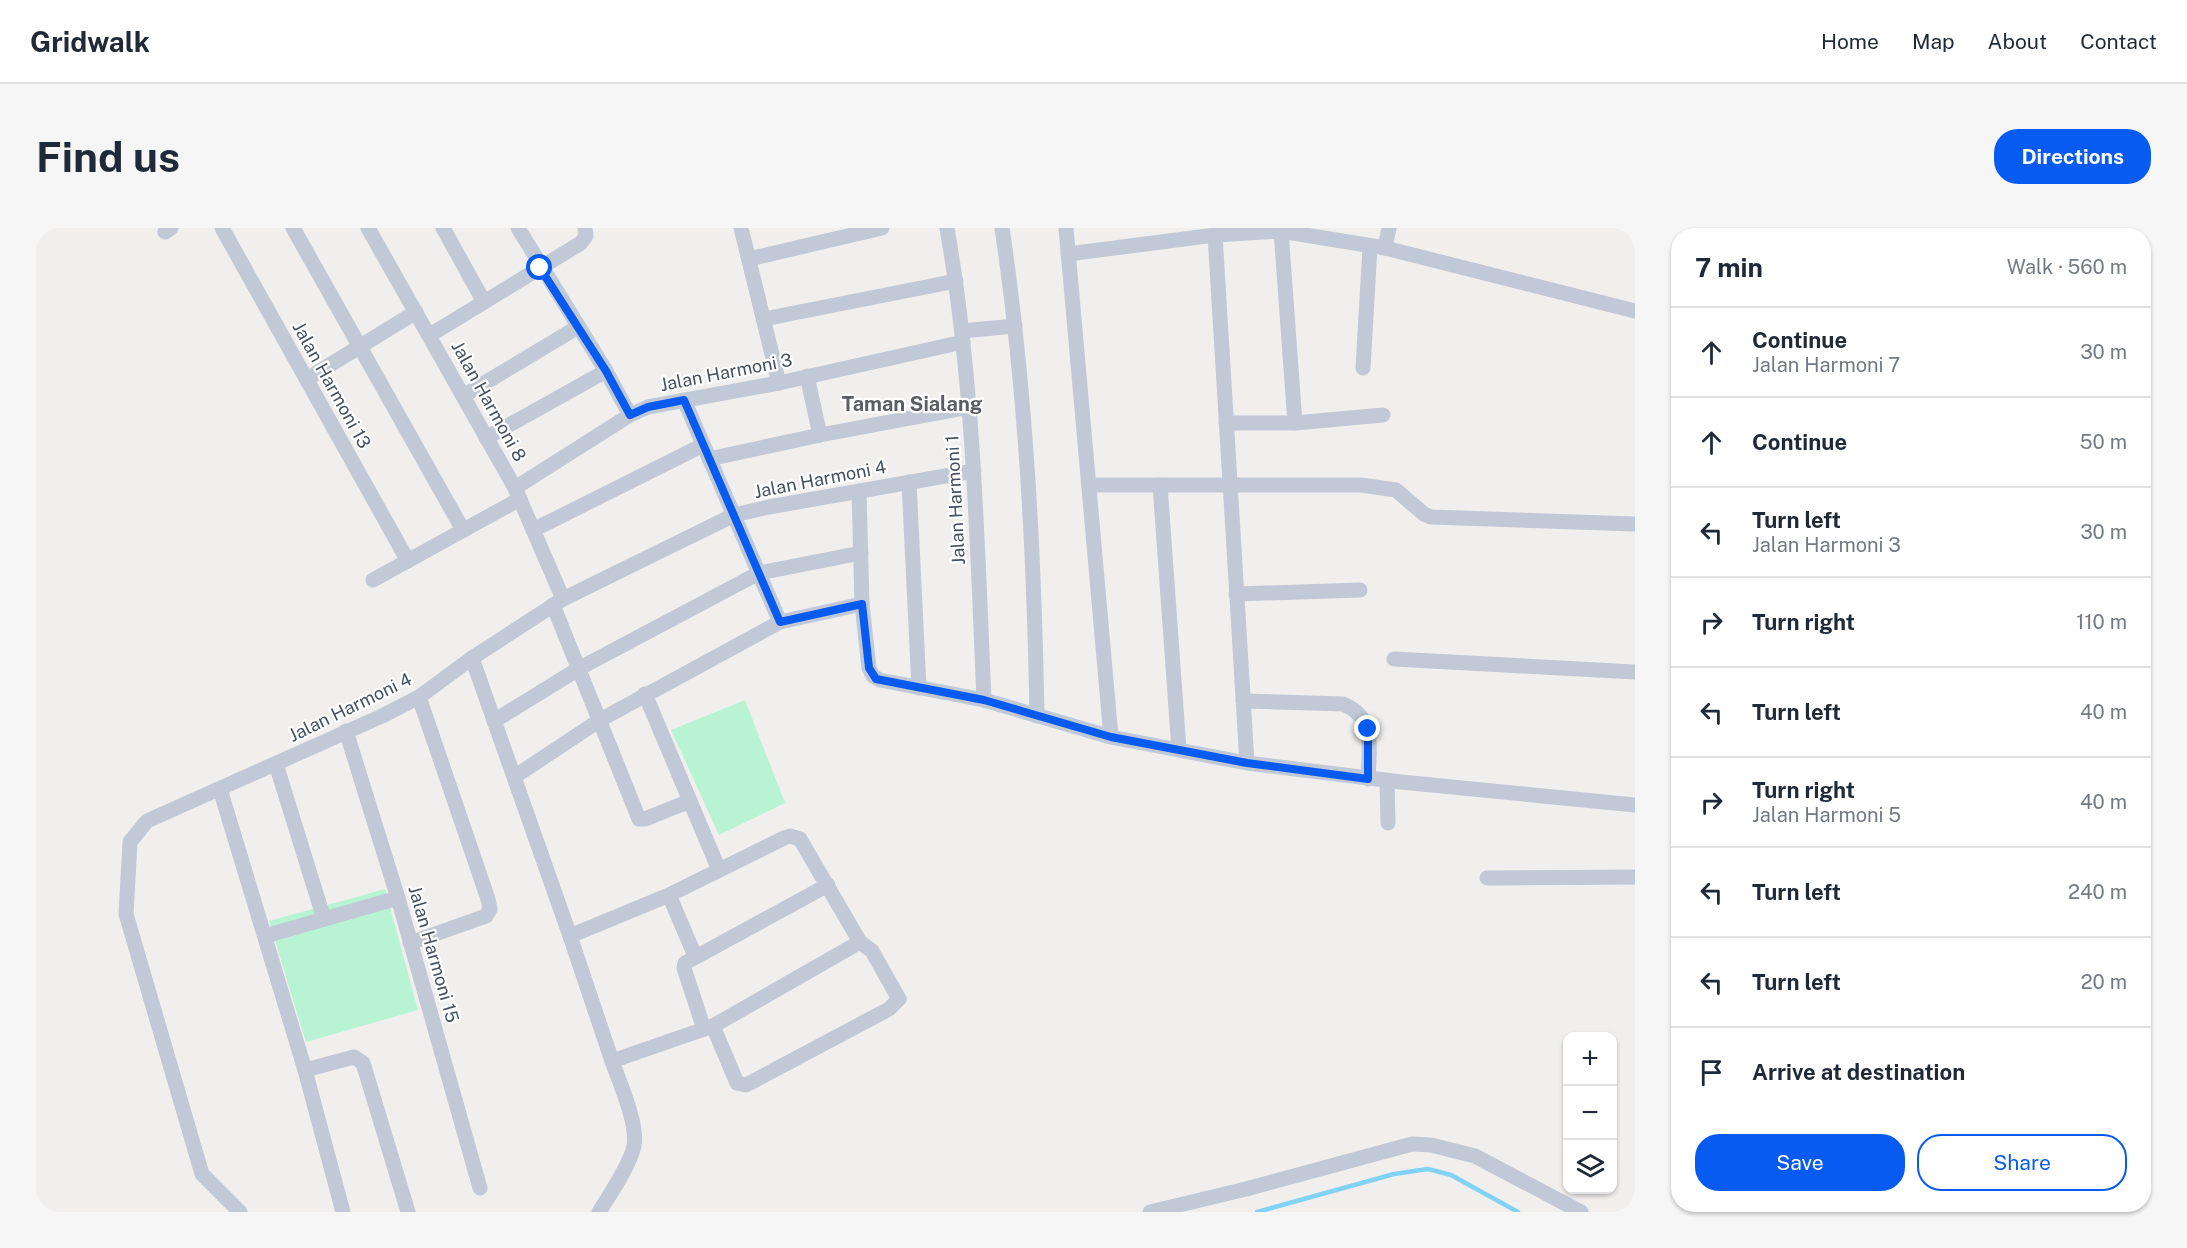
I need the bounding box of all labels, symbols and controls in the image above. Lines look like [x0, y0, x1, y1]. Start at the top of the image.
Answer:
text: Gridwalk [30, 25, 150, 58]
text: Home [1821, 29, 1879, 54]
text: Map [1912, 29, 1955, 54]
text: About [1988, 29, 2047, 54]
text: Contact [2080, 29, 2157, 54]
button: Directions [1994, 129, 2151, 184]
text: Find us [36, 132, 180, 181]
text: 7 min [1695, 252, 1763, 283]
route start [526, 254, 552, 280]
text: Walk · 560 m [2007, 255, 2127, 279]
street label: Jalan Harmoni 13 [289, 318, 375, 452]
text: Continue [1752, 327, 1847, 353]
icon: ahead [1695, 336, 1728, 369]
street label: Jalan Harmoni 8 [447, 337, 531, 465]
text: 30 m [2080, 340, 2127, 364]
street label: Jalan Harmoni 3 [658, 349, 794, 395]
text: Jalan Harmoni 7 [1752, 353, 1900, 377]
district label: Taman Sialang [842, 392, 983, 416]
icon: ahead [1695, 426, 1728, 459]
text: Continue [1752, 429, 1847, 455]
text: 50 m [2080, 430, 2127, 454]
street label: Jalan Harmoni 1 [941, 435, 969, 565]
street label: Jalan Harmoni 4 [752, 456, 888, 502]
text: Turn left [1752, 507, 1841, 533]
icon: left [1695, 516, 1728, 549]
text: 30 m [2080, 520, 2127, 544]
text: Jalan Harmoni 3 [1752, 533, 1901, 557]
icon: right [1695, 606, 1728, 639]
text: Turn right [1752, 609, 1855, 635]
text: 110 m [2076, 610, 2127, 634]
street label: Jalan Harmoni 4 [285, 668, 415, 746]
icon: left [1695, 696, 1728, 729]
text: Turn left [1752, 699, 1841, 725]
text: 40 m [2080, 700, 2127, 724]
route end [1354, 715, 1380, 741]
text: Turn right [1752, 777, 1855, 803]
icon: right [1695, 786, 1728, 819]
text: 40 m [2080, 790, 2127, 814]
text: Jalan Harmoni 5 [1752, 803, 1901, 827]
icon: left [1695, 876, 1728, 909]
text: Turn left [1752, 879, 1841, 905]
text: 240 m [2068, 880, 2127, 904]
street label: Jalan Harmoni 15 [404, 883, 464, 1025]
icon: left [1695, 966, 1728, 999]
text: Turn left [1752, 969, 1841, 995]
text: 20 m [2081, 970, 2127, 994]
map controls [1563, 1032, 1617, 1194]
button: + [1563, 1032, 1617, 1086]
icon: arrive [1695, 1056, 1728, 1089]
text: Arrive at destination [1752, 1059, 1965, 1085]
button: − [1563, 1086, 1617, 1140]
button: Save [1695, 1134, 1905, 1191]
button: Share [1917, 1134, 2127, 1191]
button: layers [1563, 1140, 1617, 1194]

